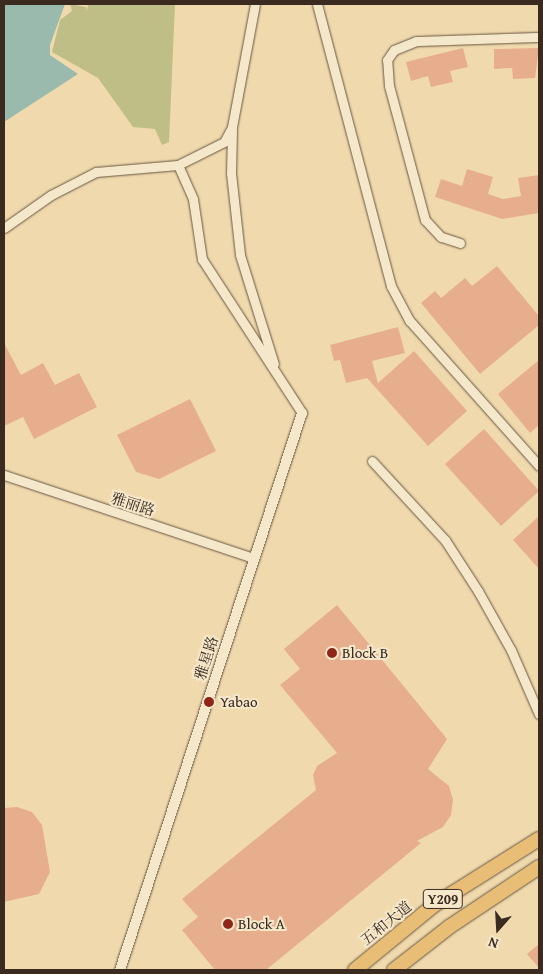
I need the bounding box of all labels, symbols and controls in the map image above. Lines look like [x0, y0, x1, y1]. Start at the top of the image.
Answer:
street label: 雅丽路 [109, 488, 157, 520]
street label: 雅星路 [190, 634, 222, 682]
place label: Block B [342, 644, 388, 662]
marker: Block B [326, 647, 338, 659]
place label: Yabao [220, 693, 258, 711]
marker: Yabao [202, 695, 216, 709]
road number: Y209 [422, 888, 464, 911]
street label: 五和大道 [357, 897, 415, 949]
north arrow [473, 904, 523, 954]
place label: Block A [238, 915, 285, 933]
marker: Block A [222, 918, 234, 930]
text: N [485, 932, 501, 954]

